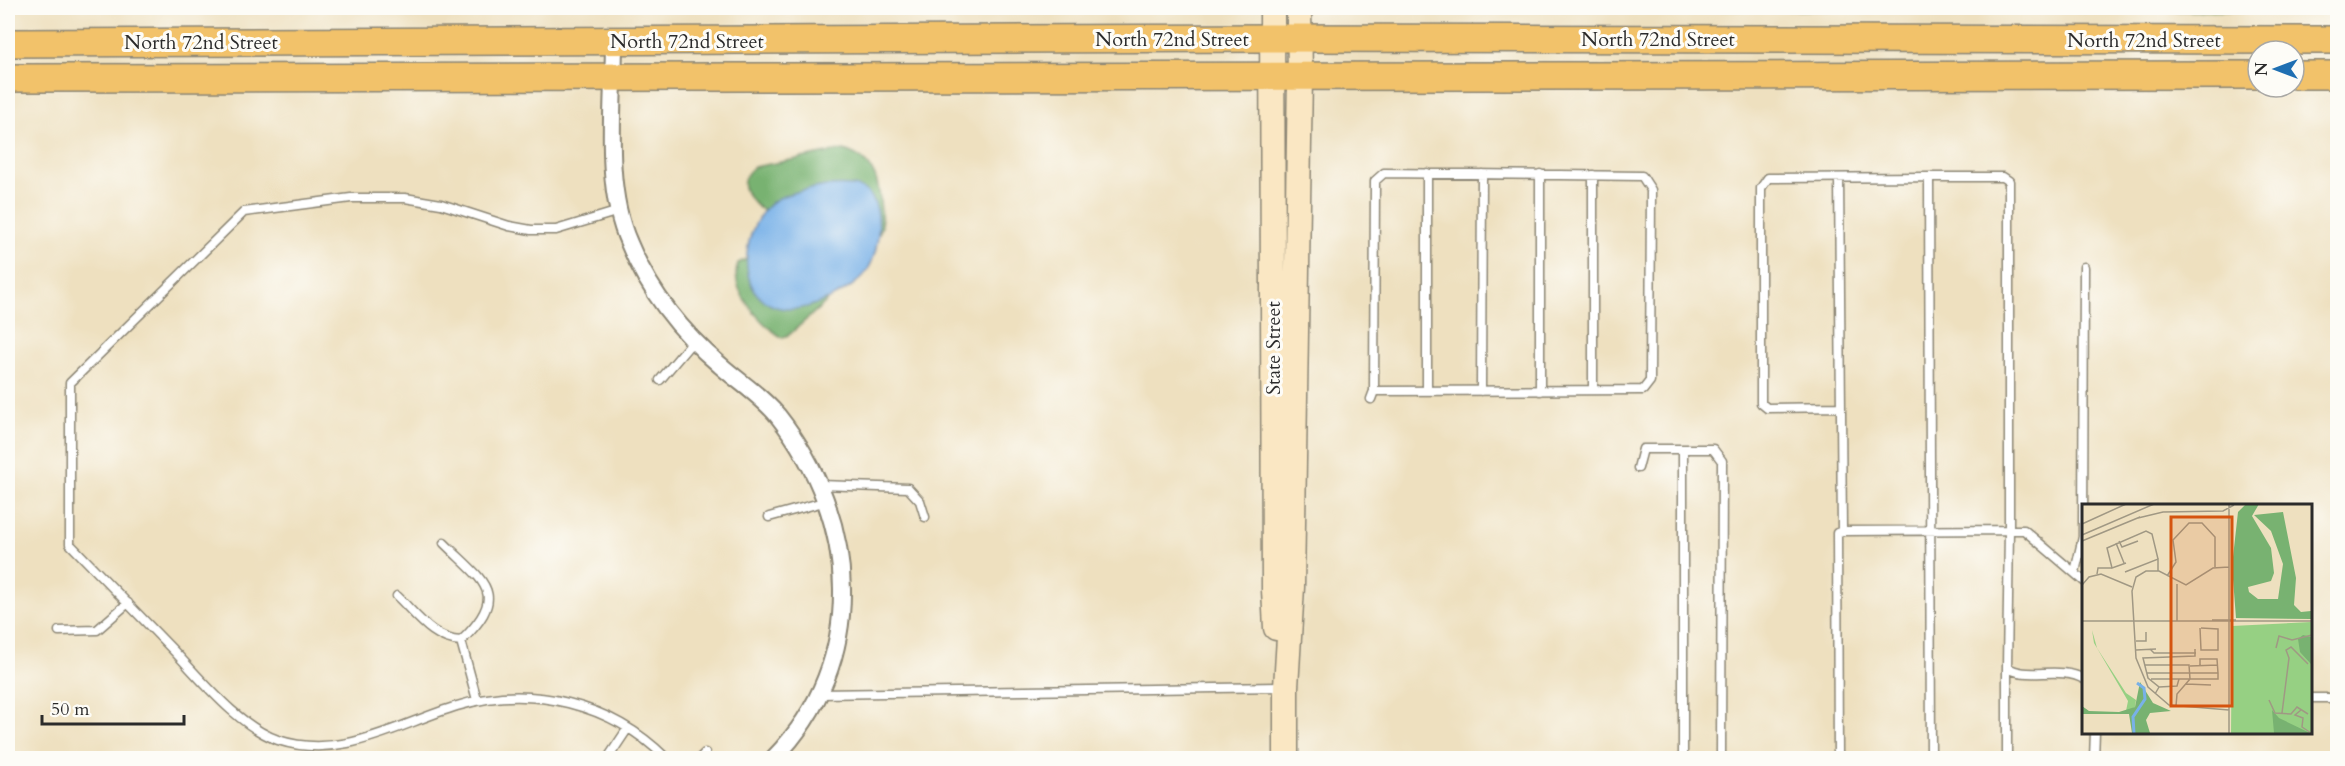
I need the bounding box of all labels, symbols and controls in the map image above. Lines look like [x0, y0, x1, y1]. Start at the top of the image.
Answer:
street label: North 72nd Street [1095, 26, 1250, 53]
street label: North 72nd Street [1581, 26, 1736, 53]
street label: North 72nd Street [2067, 27, 2222, 54]
street label: North 72nd Street [610, 28, 765, 55]
street label: North 72nd Street [124, 29, 279, 56]
north arrow [2246, 39, 2306, 99]
text: N [2251, 62, 2273, 76]
street label: State Street [1260, 300, 1287, 395]
inset map [2082, 504, 2312, 733]
scale bar [42, 688, 184, 726]
text: 50 m [51, 697, 90, 722]

